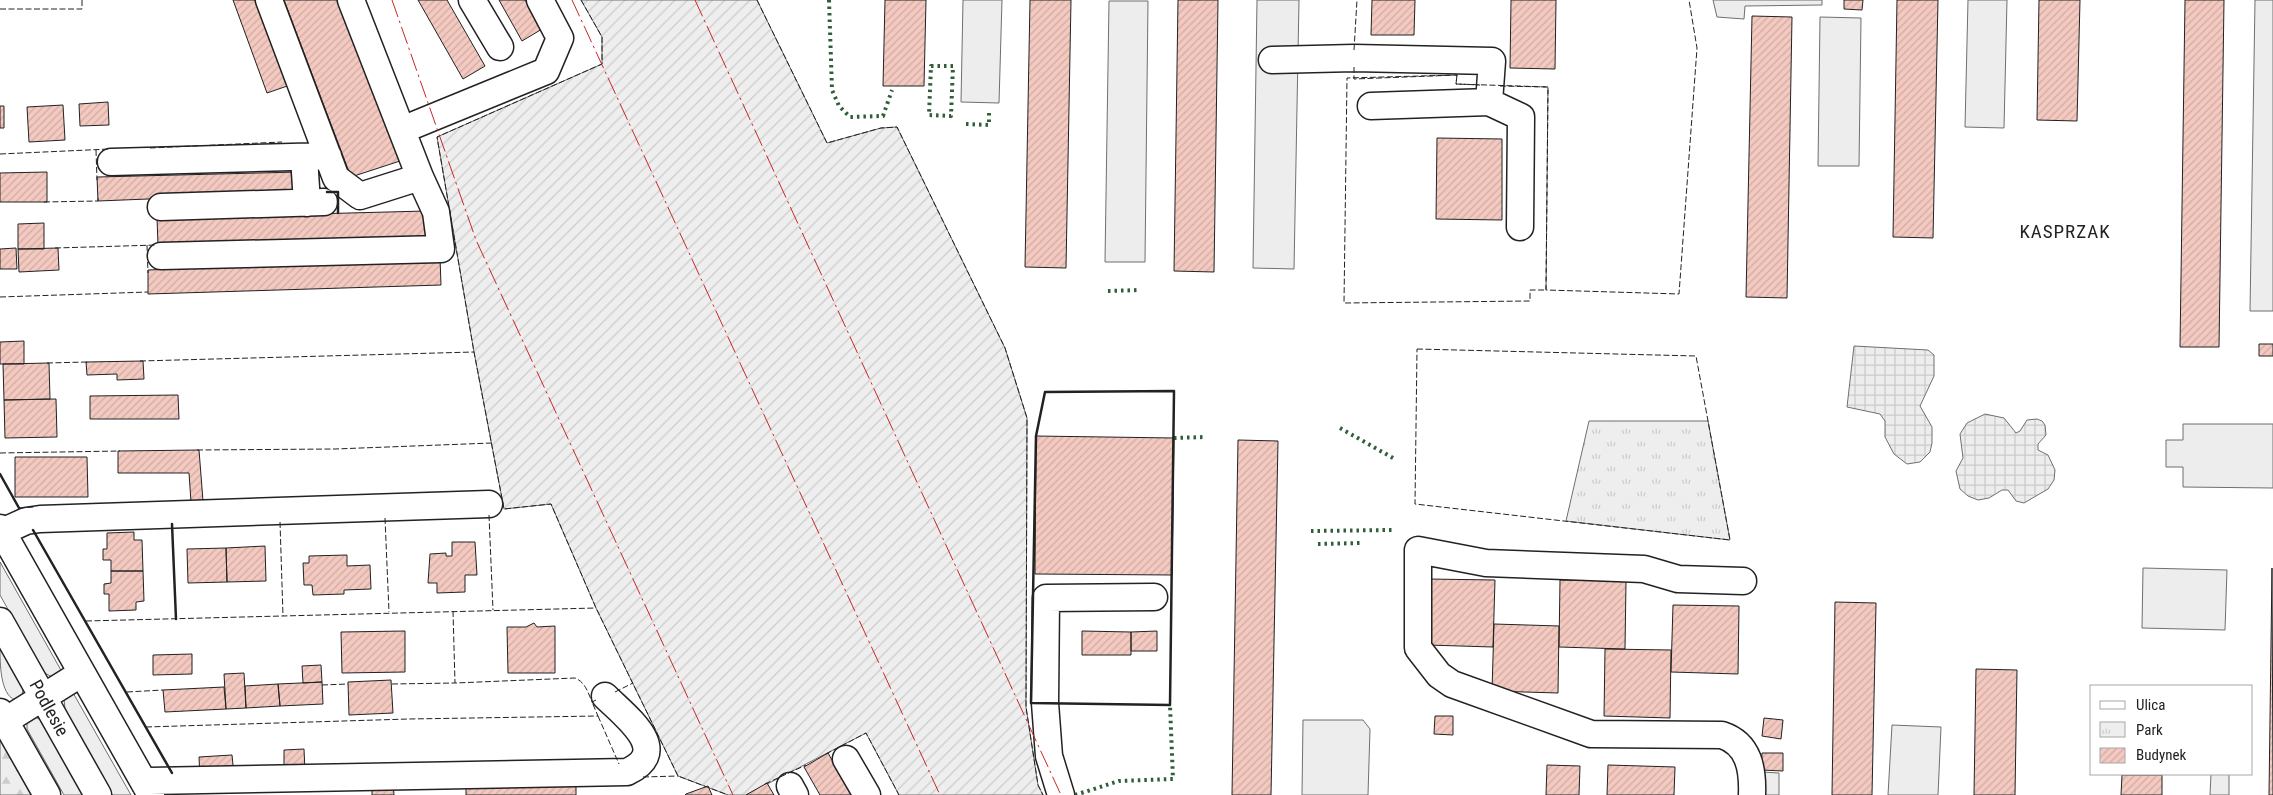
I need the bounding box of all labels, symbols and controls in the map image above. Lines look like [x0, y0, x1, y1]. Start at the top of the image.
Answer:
district label: KASPRZAK [2019, 220, 2111, 243]
street label: Podlesie [25, 676, 73, 740]
legend [2090, 685, 2253, 775]
text: Ulica [2136, 696, 2165, 714]
text: Park [2136, 721, 2163, 739]
text: Budynek [2136, 746, 2186, 764]

